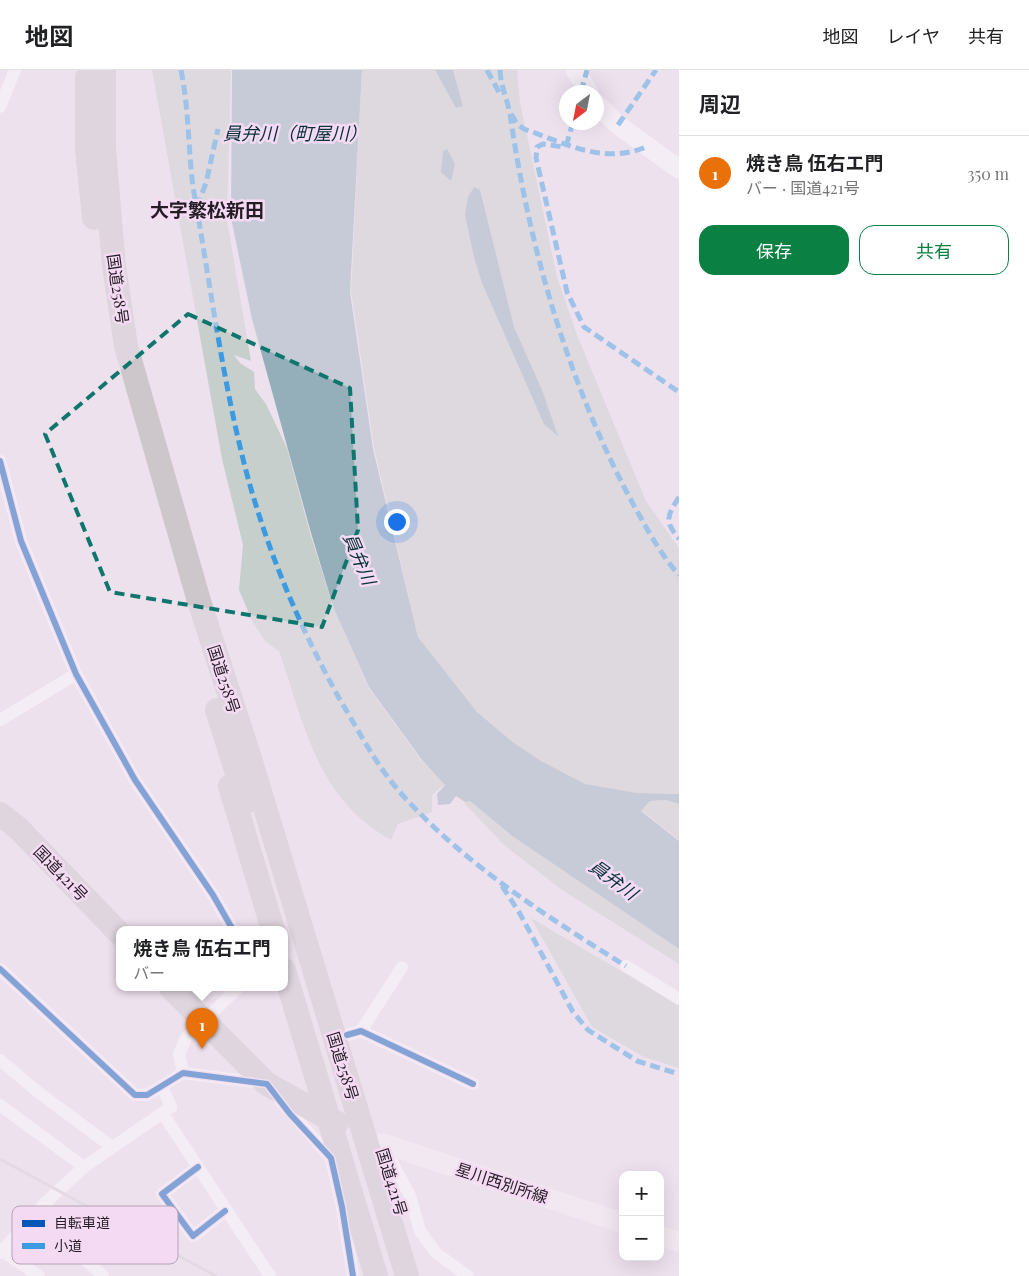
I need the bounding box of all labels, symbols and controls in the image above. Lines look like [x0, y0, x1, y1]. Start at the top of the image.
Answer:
text: 地図 [25, 19, 73, 51]
text: 地図 [823, 24, 859, 48]
text: レイヤ [887, 24, 940, 48]
text: 共有 [968, 24, 1004, 48]
north arrow [559, 85, 604, 130]
text: 周辺 [699, 89, 741, 117]
water label: 員弁川（町屋川） [223, 121, 367, 145]
text: 焼き鳥 伍右エ門 [746, 149, 883, 175]
text: 1 [712, 163, 718, 184]
text: 350 m [967, 163, 1009, 184]
text: バー · 国道421号 [746, 177, 860, 198]
district label: 大字繁松新田 [150, 196, 264, 222]
button: 保存 [699, 225, 849, 275]
button: 共有 [859, 225, 1009, 275]
street label: 国道258号 [103, 253, 134, 325]
your location [384, 509, 410, 535]
water label: 員弁川 [338, 529, 382, 590]
street label: 国道258号 [204, 642, 245, 716]
street label: 国道421号 [30, 840, 93, 905]
water label: 員弁川 [585, 854, 644, 906]
popup [116, 926, 288, 991]
text: 焼き鳥 伍右エ門 [133, 934, 271, 960]
text: バー [133, 962, 165, 983]
pin: 1 [186, 1008, 218, 1049]
street label: 国道258号 [323, 1029, 364, 1103]
street label: 国道421号 [372, 1146, 413, 1218]
street label: 星川西別所線 [453, 1158, 551, 1207]
map controls [619, 1171, 664, 1261]
button: + [619, 1171, 664, 1216]
legend [12, 1206, 178, 1264]
text: 自転車道 [54, 1213, 110, 1232]
button: − [619, 1216, 664, 1261]
text: 小道 [54, 1236, 82, 1255]

